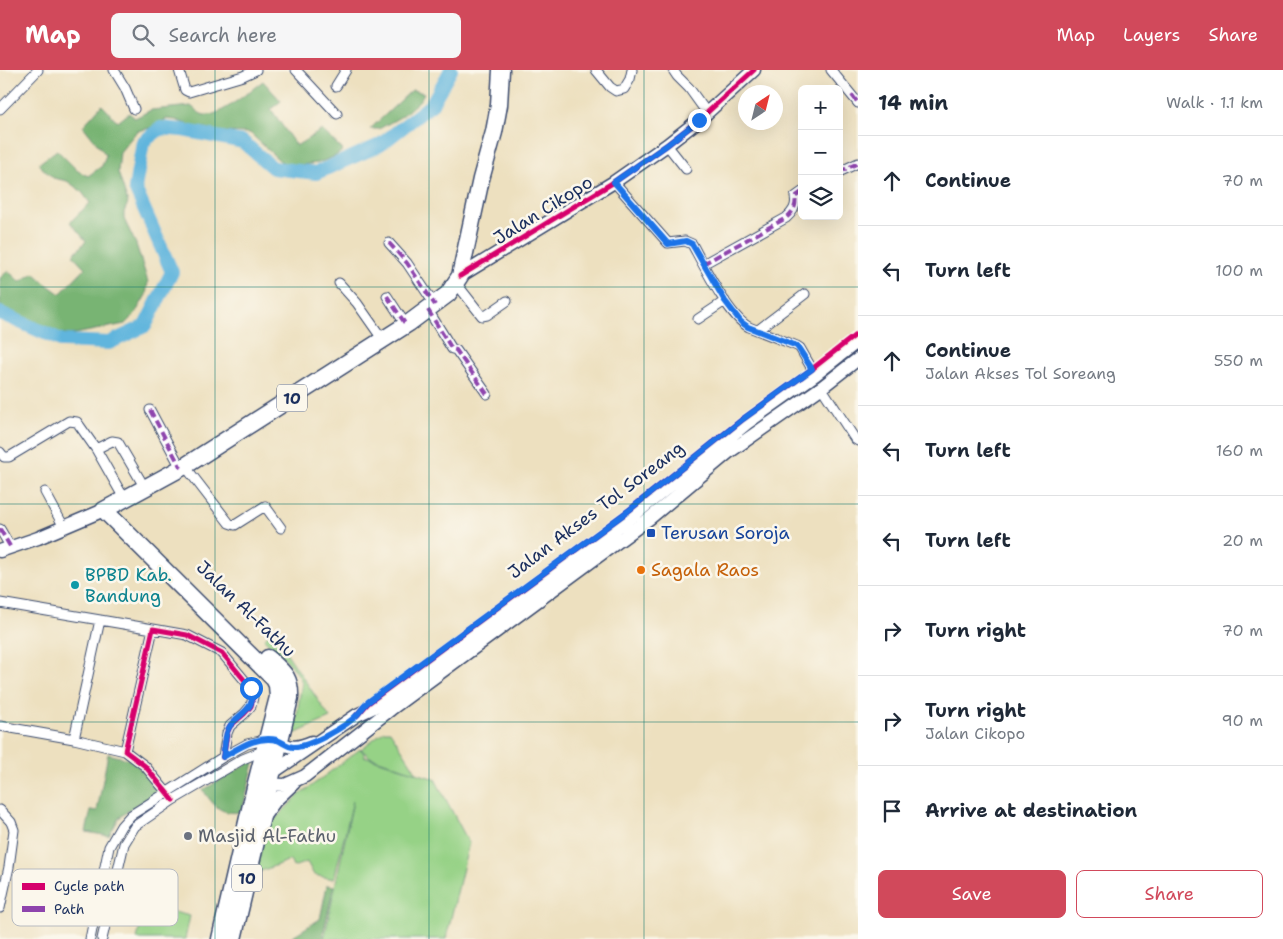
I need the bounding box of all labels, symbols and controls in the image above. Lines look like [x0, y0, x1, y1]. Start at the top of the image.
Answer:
search box [111, 13, 461, 58]
text: Map [25, 19, 81, 51]
icon: search [129, 21, 157, 49]
text: Search here [169, 23, 277, 48]
text: Map [1057, 23, 1095, 47]
text: Layers [1123, 23, 1180, 47]
text: Share [1208, 23, 1258, 47]
north arrow [738, 85, 783, 130]
map controls [798, 85, 843, 220]
button: + [798, 85, 843, 130]
text: 14 min [878, 89, 948, 117]
text: Walk · 1.1 km [1166, 92, 1263, 113]
route end [688, 109, 711, 132]
button: − [798, 130, 843, 175]
icon: ahead [878, 167, 906, 195]
text: Continue [925, 168, 1011, 193]
street label: Jalan Cikopo [489, 170, 597, 250]
text: 70 m [1222, 170, 1263, 191]
button: layers [798, 175, 843, 220]
icon: left [878, 257, 906, 285]
text: Turn left [925, 258, 1011, 283]
text: 100 m [1215, 260, 1263, 281]
text: Continue [925, 338, 1011, 363]
icon: ahead [878, 347, 906, 375]
text: 550 m [1214, 350, 1263, 371]
text: Jalan Akses Tol Soreang [925, 363, 1116, 384]
road number: 10 [277, 384, 307, 412]
street label: Jalan Akses Tol Soreang [503, 436, 689, 584]
icon: left [878, 437, 906, 465]
text: Turn left [925, 438, 1011, 463]
text: 160 m [1216, 440, 1263, 461]
place label: Terusan Soroja [661, 521, 790, 545]
marker: Terusan Soroja [645, 527, 657, 539]
icon: left [878, 527, 906, 555]
text: Turn left [925, 528, 1011, 553]
text: 20 m [1222, 530, 1263, 551]
street label: Jalan Al-Fathu [191, 555, 301, 663]
place label: Sagala Raos [651, 558, 759, 582]
place label: BPBD Kab. Bandung [85, 563, 172, 608]
marker: Sagala Raos [635, 564, 647, 576]
marker: BPBD Kab. Bandung [69, 579, 81, 591]
icon: right [878, 617, 906, 645]
text: Turn right [925, 618, 1026, 643]
text: 70 m [1222, 620, 1263, 641]
route start [240, 677, 263, 700]
text: Turn right [925, 698, 1026, 723]
icon: right [878, 707, 906, 735]
text: 90 m [1222, 710, 1263, 731]
text: Jalan Cikopo [925, 723, 1025, 744]
icon: arrive [878, 797, 906, 825]
text: Arrive at destination [925, 798, 1137, 823]
place label: Masjid Al-Fathu [198, 824, 336, 848]
marker: Masjid Al-Fathu [182, 830, 194, 842]
road number: 10 [232, 864, 262, 891]
legend [12, 869, 178, 926]
button: Save [878, 870, 1066, 918]
button: Share [1076, 870, 1263, 918]
text: Cycle path [54, 877, 125, 895]
text: Path [54, 900, 85, 918]

